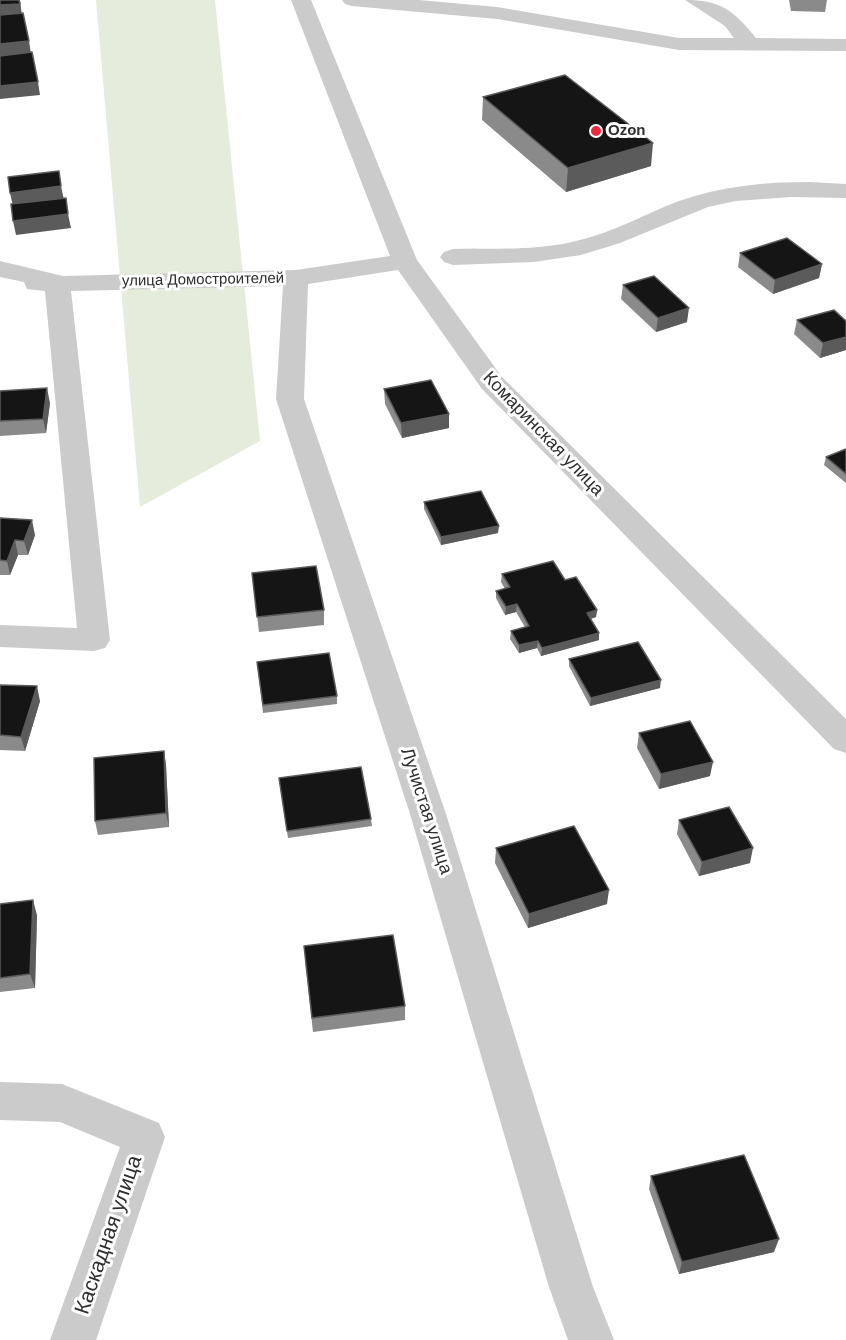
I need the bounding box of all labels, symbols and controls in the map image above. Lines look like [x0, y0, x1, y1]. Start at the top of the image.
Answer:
place label: Ozon [608, 122, 645, 140]
marker: Ozon [589, 124, 603, 138]
street label: улица Домостроителей [122, 270, 284, 290]
street label: Комаринская улица [478, 367, 608, 501]
street label: Лучистая улица [395, 745, 457, 877]
street label: Каскадная улица [70, 1152, 148, 1318]

